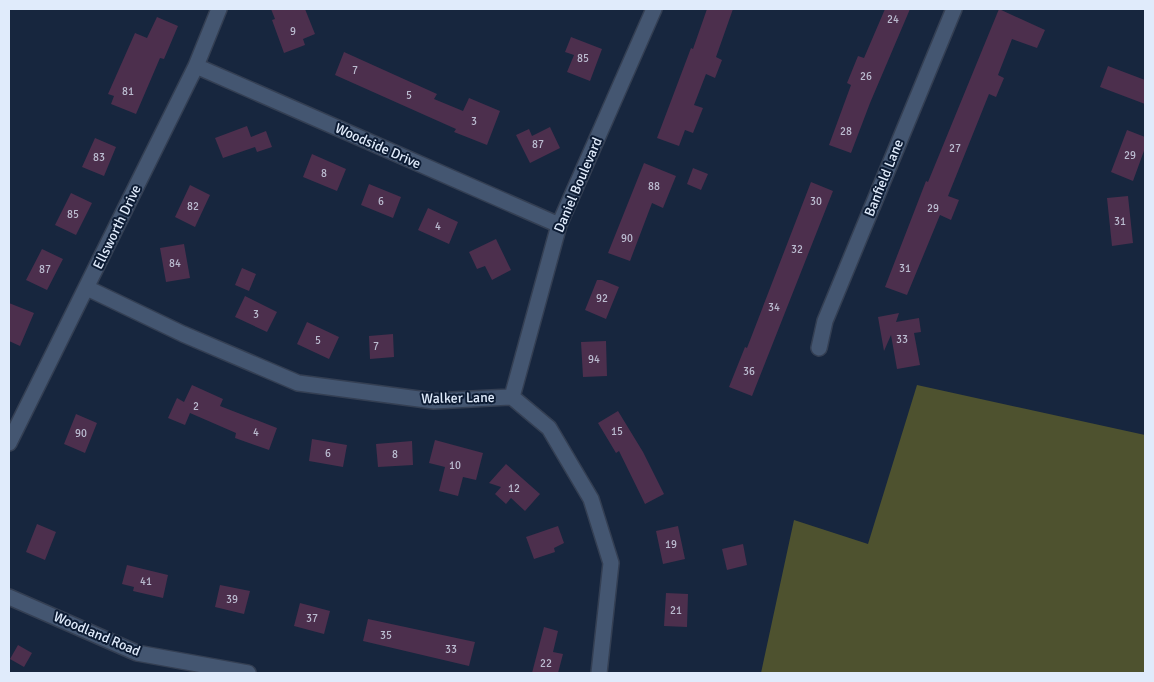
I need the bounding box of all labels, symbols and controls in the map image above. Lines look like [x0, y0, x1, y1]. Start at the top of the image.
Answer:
house number: 24 [887, 13, 899, 26]
house number: 9 [290, 25, 296, 38]
house number: 85 [577, 52, 589, 65]
house number: 7 [352, 64, 358, 77]
house number: 26 [860, 70, 872, 83]
house number: 81 [122, 85, 134, 98]
house number: 5 [406, 89, 412, 102]
house number: 3 [471, 115, 477, 128]
street label: Woodside Drive [332, 120, 424, 172]
house number: 28 [840, 125, 852, 138]
street label: Daniel Boulevard [550, 135, 606, 235]
street label: Banfield Lane [861, 137, 907, 219]
house number: 87 [532, 138, 544, 151]
house number: 27 [949, 142, 961, 155]
house number: 29 [1124, 149, 1136, 162]
house number: 83 [93, 151, 105, 164]
house number: 8 [321, 167, 327, 180]
house number: 88 [648, 180, 660, 193]
street label: Ellsworth Drive [89, 182, 145, 272]
house number: 6 [378, 195, 384, 208]
house number: 30 [810, 195, 822, 208]
house number: 82 [187, 200, 199, 213]
house number: 29 [927, 202, 939, 215]
house number: 85 [67, 208, 79, 221]
house number: 31 [1114, 215, 1126, 228]
house number: 4 [435, 220, 441, 233]
house number: 90 [621, 232, 633, 245]
house number: 32 [791, 243, 803, 256]
house number: 84 [169, 257, 181, 270]
house number: 31 [899, 262, 911, 275]
house number: 87 [39, 263, 51, 276]
house number: 92 [596, 292, 608, 305]
house number: 34 [768, 301, 780, 314]
house number: 3 [253, 308, 259, 321]
house number: 33 [896, 333, 908, 346]
house number: 5 [315, 334, 321, 347]
house number: 7 [373, 340, 379, 353]
house number: 94 [588, 353, 600, 366]
house number: 36 [743, 365, 755, 378]
street label: Walker Lane [421, 389, 495, 407]
house number: 2 [193, 400, 199, 413]
house number: 15 [611, 425, 623, 438]
house number: 4 [253, 426, 259, 439]
house number: 90 [75, 427, 87, 440]
house number: 6 [325, 447, 331, 460]
house number: 8 [392, 448, 398, 461]
house number: 10 [449, 459, 461, 472]
house number: 12 [508, 482, 520, 495]
house number: 19 [665, 538, 677, 551]
house number: 41 [140, 575, 152, 588]
house number: 39 [226, 593, 238, 606]
house number: 21 [670, 604, 682, 617]
street label: Woodland Road [51, 608, 143, 660]
house number: 37 [306, 612, 318, 625]
house number: 35 [380, 629, 392, 642]
house number: 33 [445, 643, 457, 656]
house number: 22 [540, 657, 552, 670]

